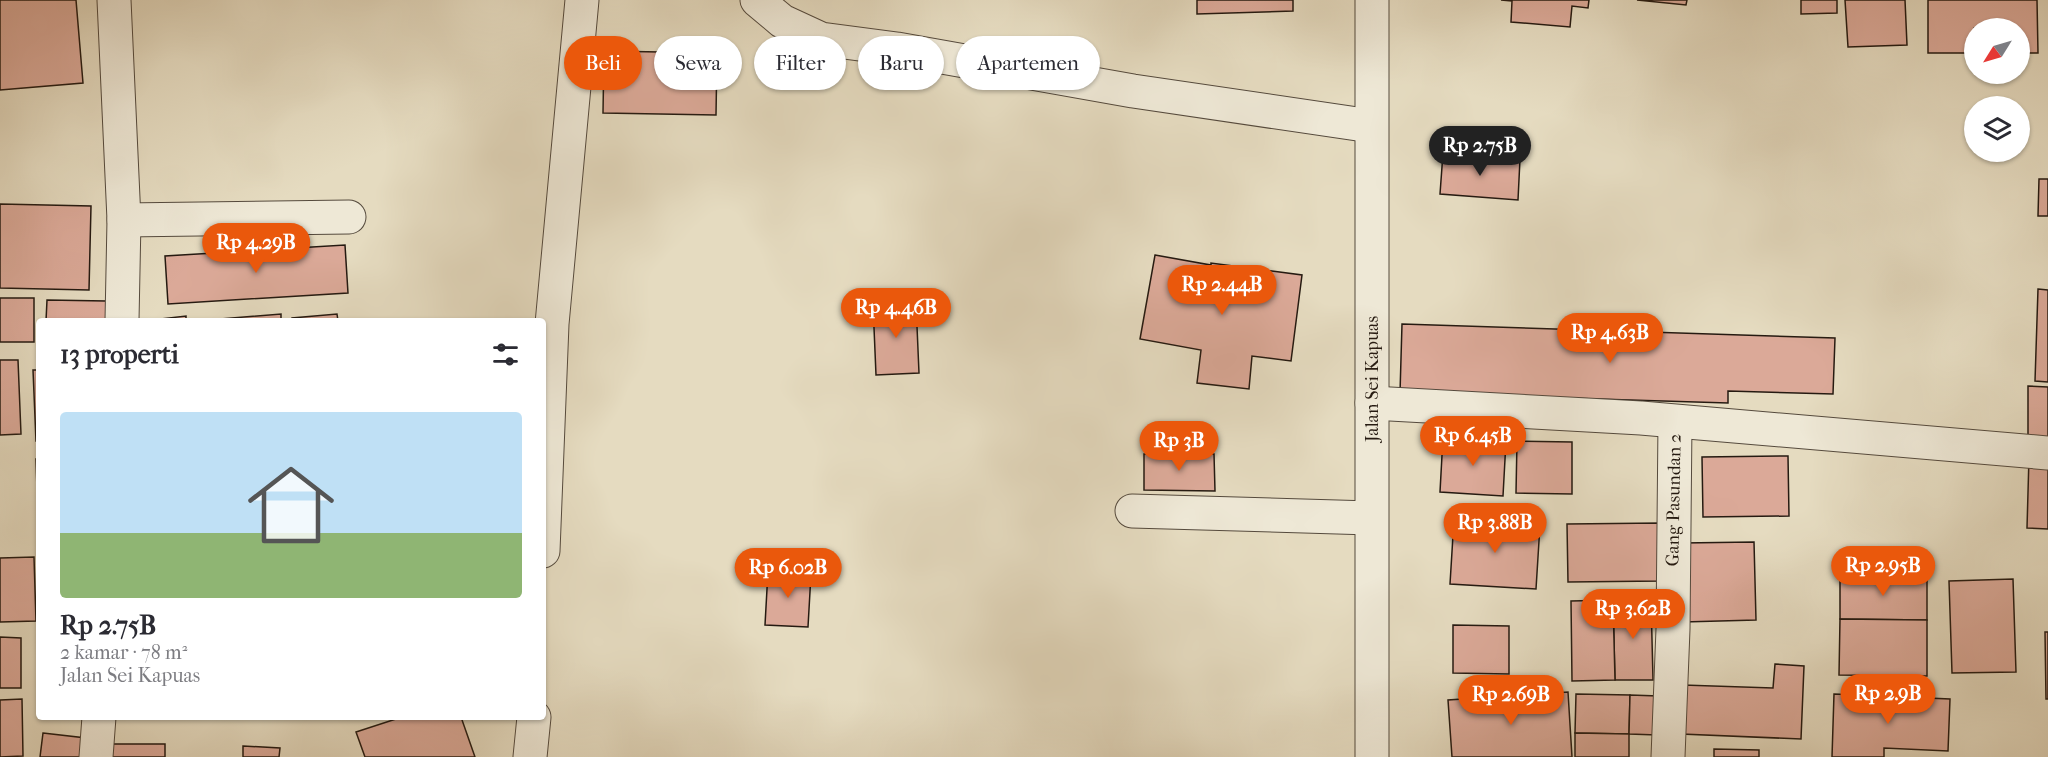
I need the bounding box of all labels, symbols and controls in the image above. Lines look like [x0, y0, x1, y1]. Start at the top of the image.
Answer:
north arrow [1964, 18, 2030, 84]
map controls [1964, 18, 2030, 162]
chip: Beli [564, 36, 642, 90]
chip: Sewa [654, 36, 742, 90]
chip: Filter [754, 36, 846, 90]
chip: Baru [858, 36, 944, 90]
chip: Apartemen [956, 36, 1100, 90]
button: layers [1964, 96, 2030, 162]
pin: Rp 2.75B [1418, 126, 1542, 177]
text: Rp 2.75B [1443, 134, 1517, 157]
pin: Rp 4.29B [194, 223, 318, 274]
text: Rp 4.29B [216, 231, 296, 254]
pin: Rp 2.44B [1160, 265, 1284, 316]
text: Rp 2.44B [1182, 273, 1263, 296]
pin: Rp 4.46B [834, 288, 958, 339]
text: Rp 4.46B [855, 296, 937, 319]
pin: Rp 4.63B [1548, 313, 1672, 364]
street label: Jalan Sei Kapuas [1362, 316, 1383, 444]
text: Rp 4.63B [1571, 321, 1649, 344]
icon: filters [489, 338, 522, 371]
text: 13 properti [60, 339, 179, 370]
pin: Rp 6.45B [1411, 416, 1535, 467]
pin: Rp 3B [1137, 421, 1221, 472]
text: Rp 6.45B [1434, 424, 1512, 447]
text: Rp 3B [1154, 429, 1204, 452]
street label: Gang Pasundan 2 [1662, 433, 1686, 567]
icon: home [237, 451, 345, 559]
pin: Rp 3.88B [1433, 503, 1557, 554]
text: Rp 3.88B [1458, 511, 1532, 534]
pin: Rp 2.95B [1821, 546, 1945, 597]
pin: Rp 6.02B [726, 548, 850, 599]
text: Rp 2.95B [1845, 554, 1921, 577]
text: Rp 6.02B [749, 556, 827, 579]
pin: Rp 3.62B [1571, 589, 1695, 640]
text: Rp 3.62B [1595, 597, 1671, 620]
text: Rp 2.75B [60, 610, 156, 641]
text: 2 kamar · 78 m² [60, 641, 187, 664]
text: Jalan Sei Kapuas [60, 664, 200, 687]
pin: Rp 2.9B [1833, 674, 1943, 725]
pin: Rp 2.69B [1449, 675, 1573, 726]
text: Rp 2.9B [1855, 682, 1921, 705]
text: Rp 2.69B [1472, 683, 1550, 706]

